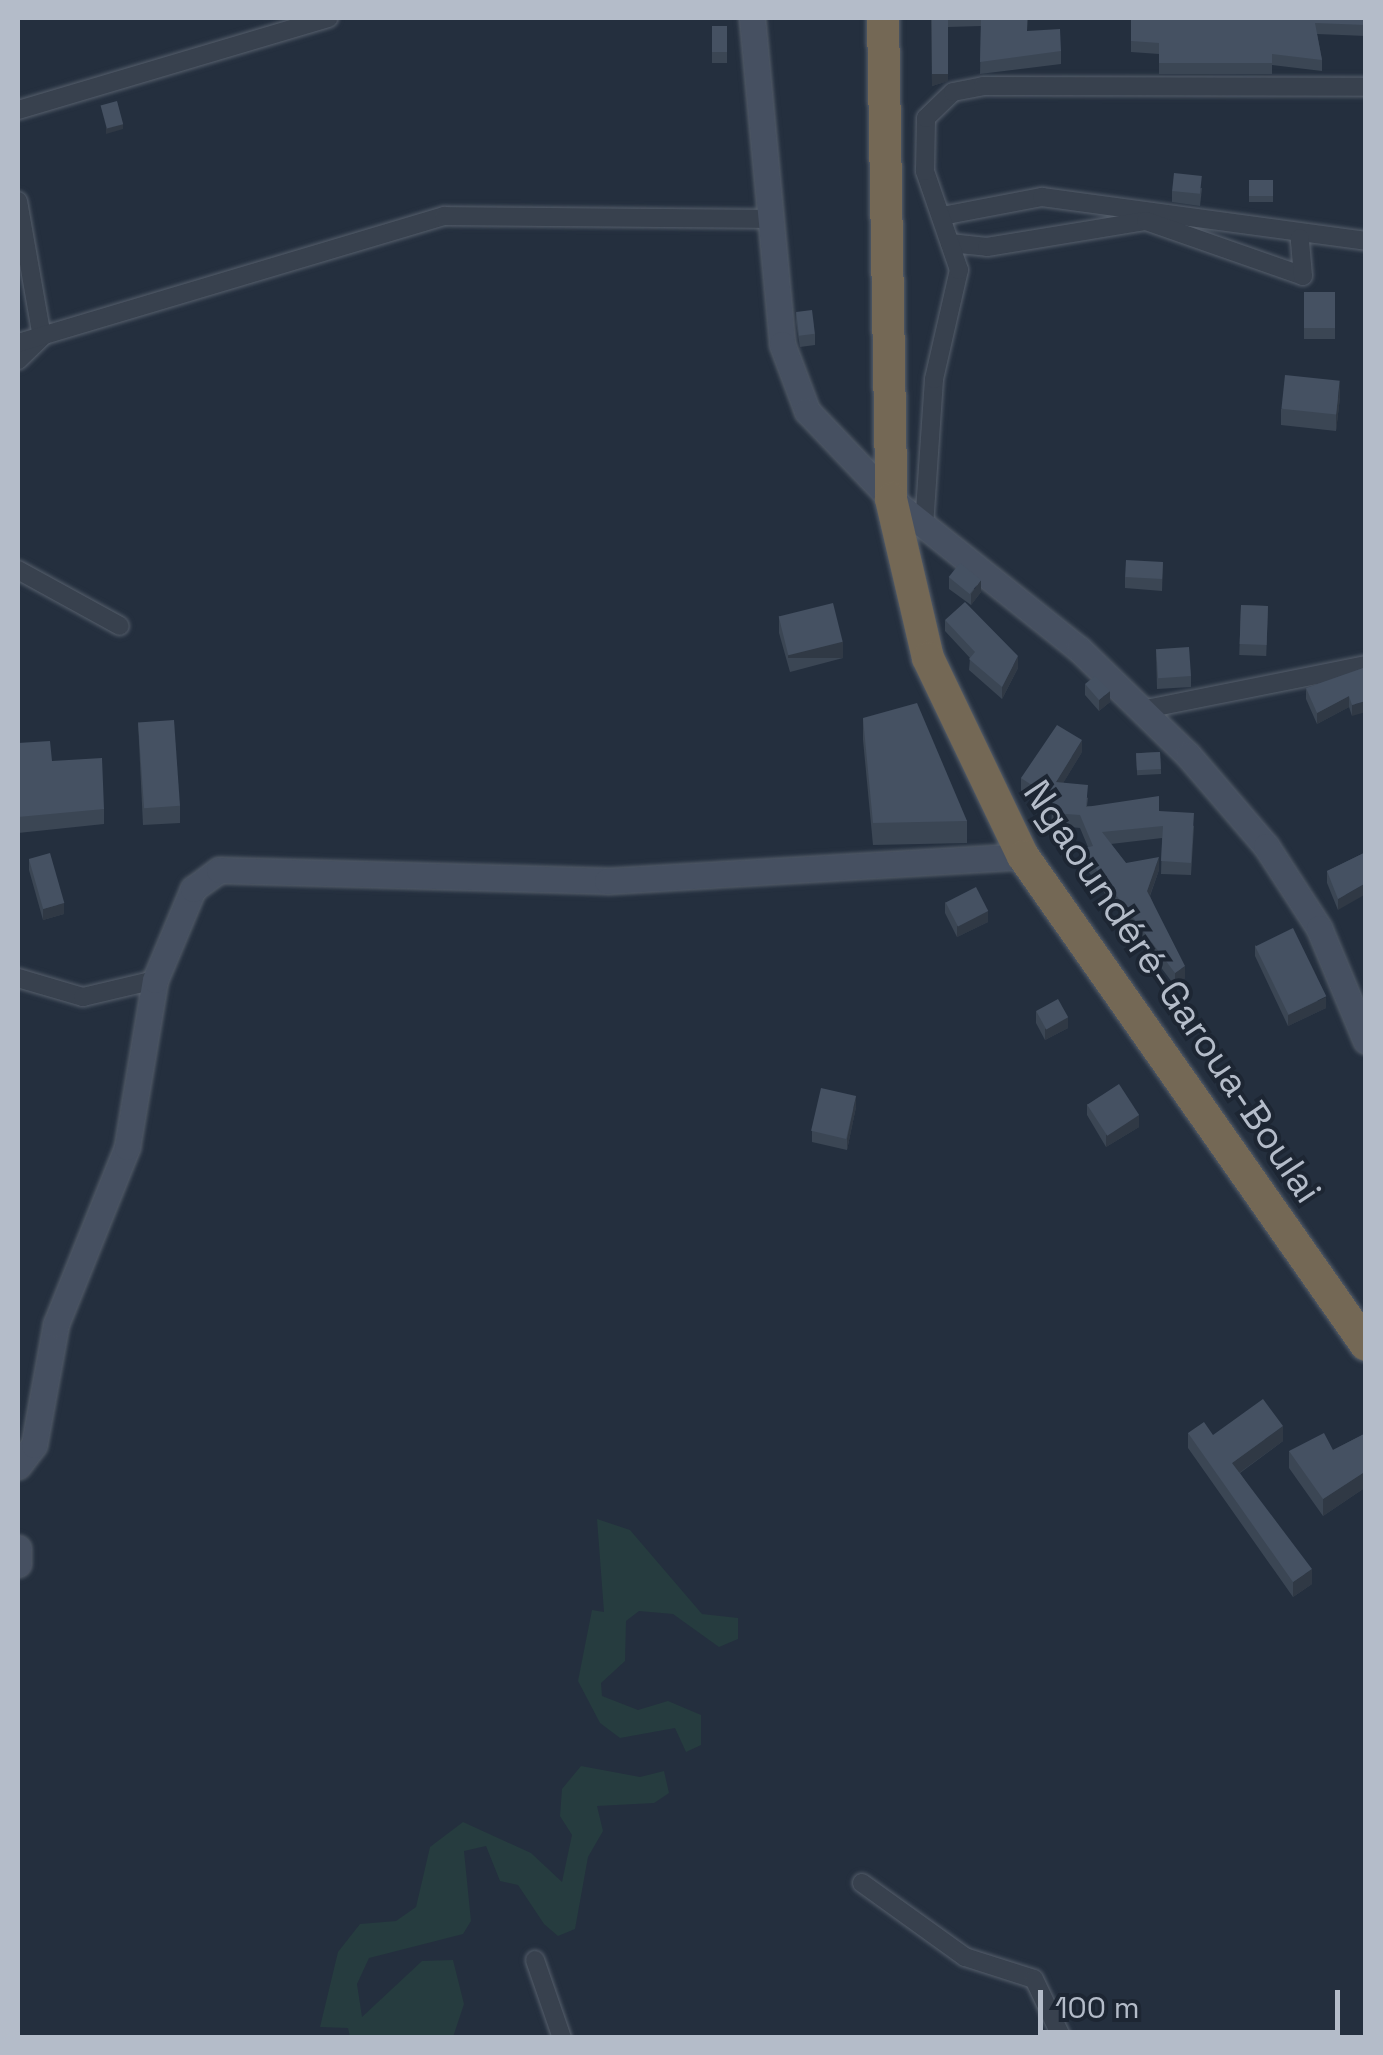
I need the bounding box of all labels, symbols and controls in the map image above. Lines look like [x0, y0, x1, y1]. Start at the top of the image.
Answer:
street label: Ngaoundéré-Garoua-Boulai [1013, 772, 1331, 1212]
scale bar [1043, 1970, 1346, 2032]
text: 100 m [1055, 1988, 1140, 2027]

